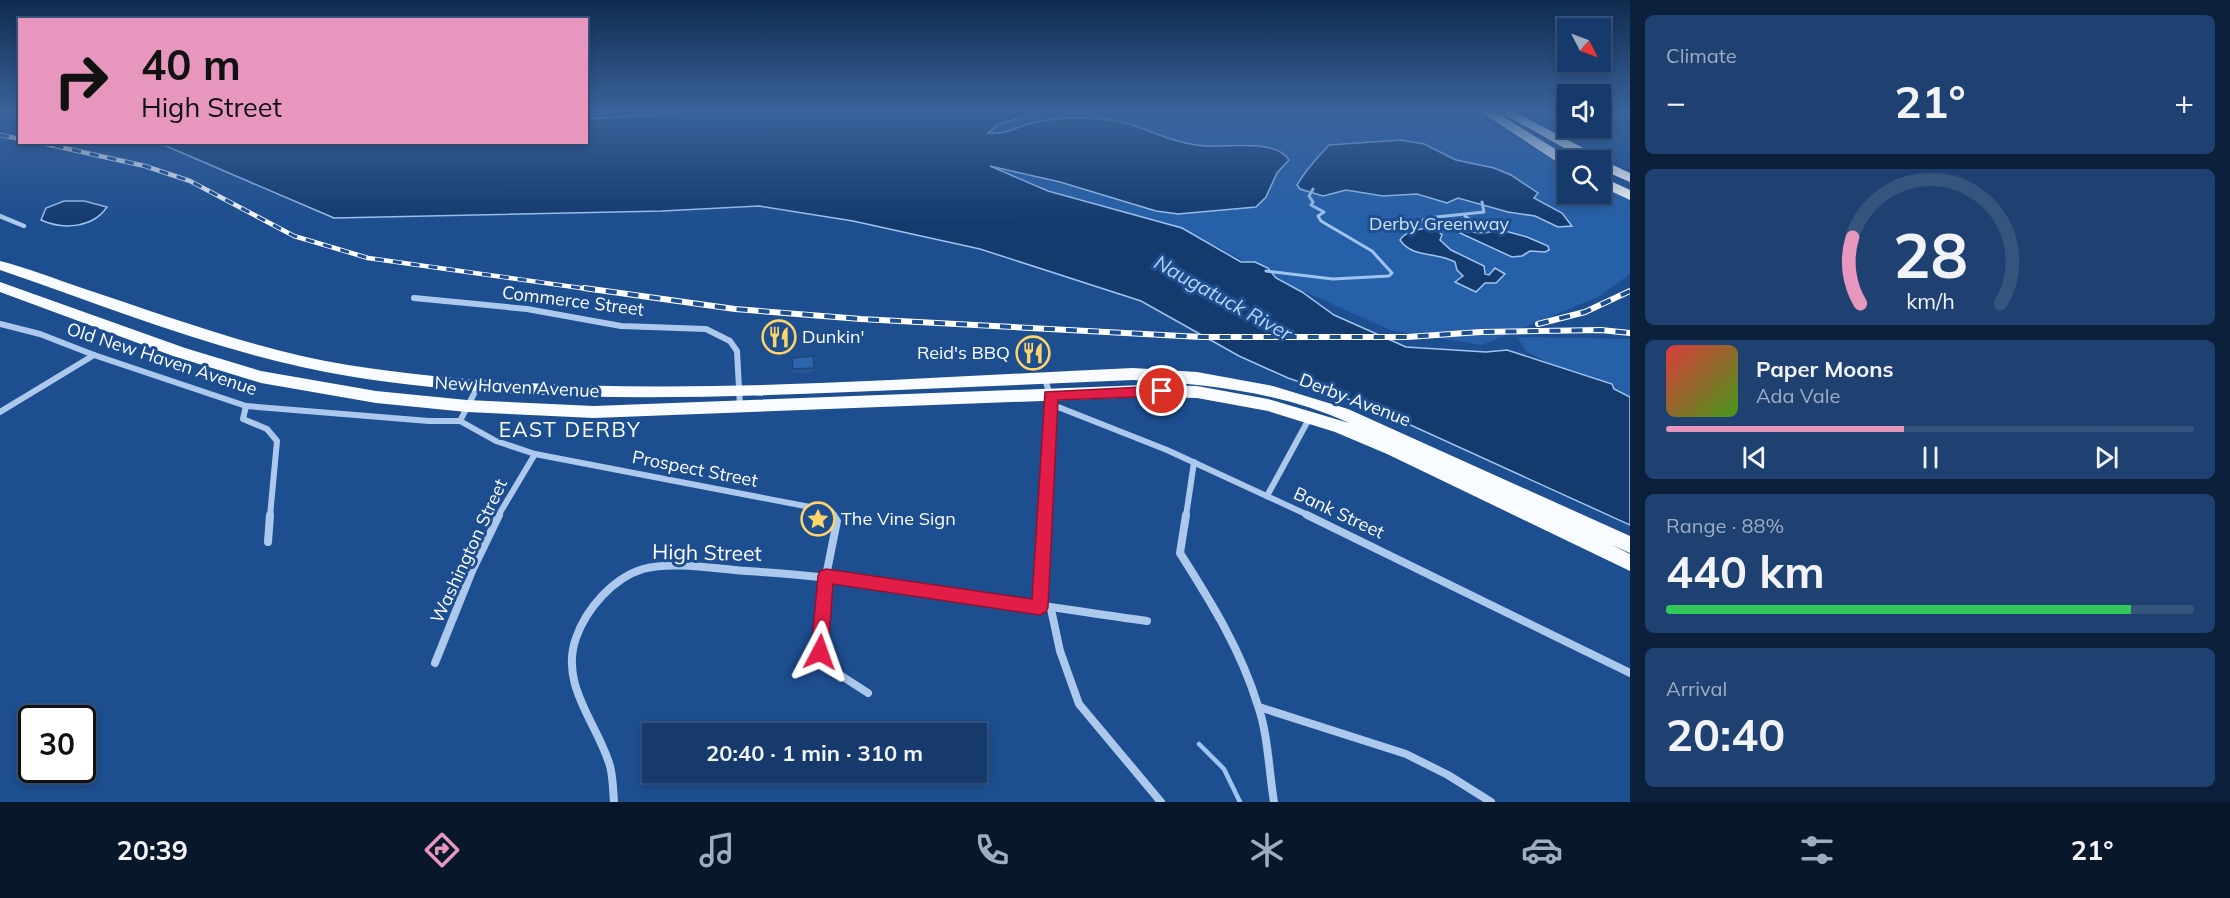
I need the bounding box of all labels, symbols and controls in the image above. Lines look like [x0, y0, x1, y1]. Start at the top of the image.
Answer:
north arrow [1557, 18, 1611, 72]
map controls [1557, 18, 1611, 204]
text: 40 m [141, 38, 241, 91]
icon: right [42, 42, 120, 120]
text: Climate [1666, 43, 1737, 68]
text: 21° [1894, 73, 1966, 129]
text: − [1666, 81, 1686, 122]
text: + [2174, 81, 2194, 122]
button: sound [1557, 84, 1611, 138]
text: High Street [141, 90, 282, 124]
button: search [1557, 150, 1611, 204]
park label: Derby Greenway [1369, 212, 1509, 235]
text: 28 [1893, 215, 1967, 294]
water label: Naugatuck River [1150, 249, 1297, 346]
street label: Commerce Street [501, 280, 645, 321]
text: km/h [1906, 287, 1954, 314]
street label: Old New Haven Avenue [64, 317, 260, 400]
restaurant icon: Dunkin' [761, 319, 797, 355]
place label: Dunkin' [802, 325, 864, 348]
restaurant icon: Reid's BBQ [1015, 335, 1051, 371]
place label: Reid's BBQ [917, 341, 1010, 364]
text: Paper Moons [1756, 355, 1894, 383]
pin [1136, 365, 1187, 416]
street label: Derby Avenue [1296, 368, 1414, 431]
street label: New Haven Avenue [434, 371, 600, 402]
icon: arrive [1145, 374, 1178, 407]
text: Ada Vale [1756, 383, 1840, 408]
district label: EAST DERBY [499, 416, 641, 442]
icon: previous [1738, 441, 1771, 474]
icon: pause [1914, 441, 1947, 474]
icon: next [2090, 441, 2123, 474]
street label: Prospect Street [630, 445, 760, 492]
street label: Washington Street [425, 475, 512, 627]
street label: Bank Street [1290, 482, 1388, 544]
place icon: The Vine Sign [800, 501, 836, 537]
place label: The Vine Sign [841, 507, 956, 530]
text: Range · 88% [1666, 513, 1784, 538]
street label: High Street [652, 538, 762, 566]
text: 440 km [1666, 543, 1825, 599]
position arrow [788, 620, 852, 684]
text: Arrival [1666, 676, 1727, 701]
speed limit sign: 30 [18, 705, 96, 783]
text: 20:40 [1666, 706, 1785, 762]
text: 20:40 · 1 min · 310 m [706, 739, 923, 767]
icon: directions [421, 829, 463, 871]
icon: music [696, 829, 738, 871]
icon: phone [971, 829, 1013, 871]
icon: climate [1246, 829, 1288, 871]
icon: car [1521, 829, 1563, 871]
icon: filters [1796, 829, 1838, 871]
text: 20:39 [116, 833, 188, 867]
text: 21° [2071, 833, 2113, 867]

